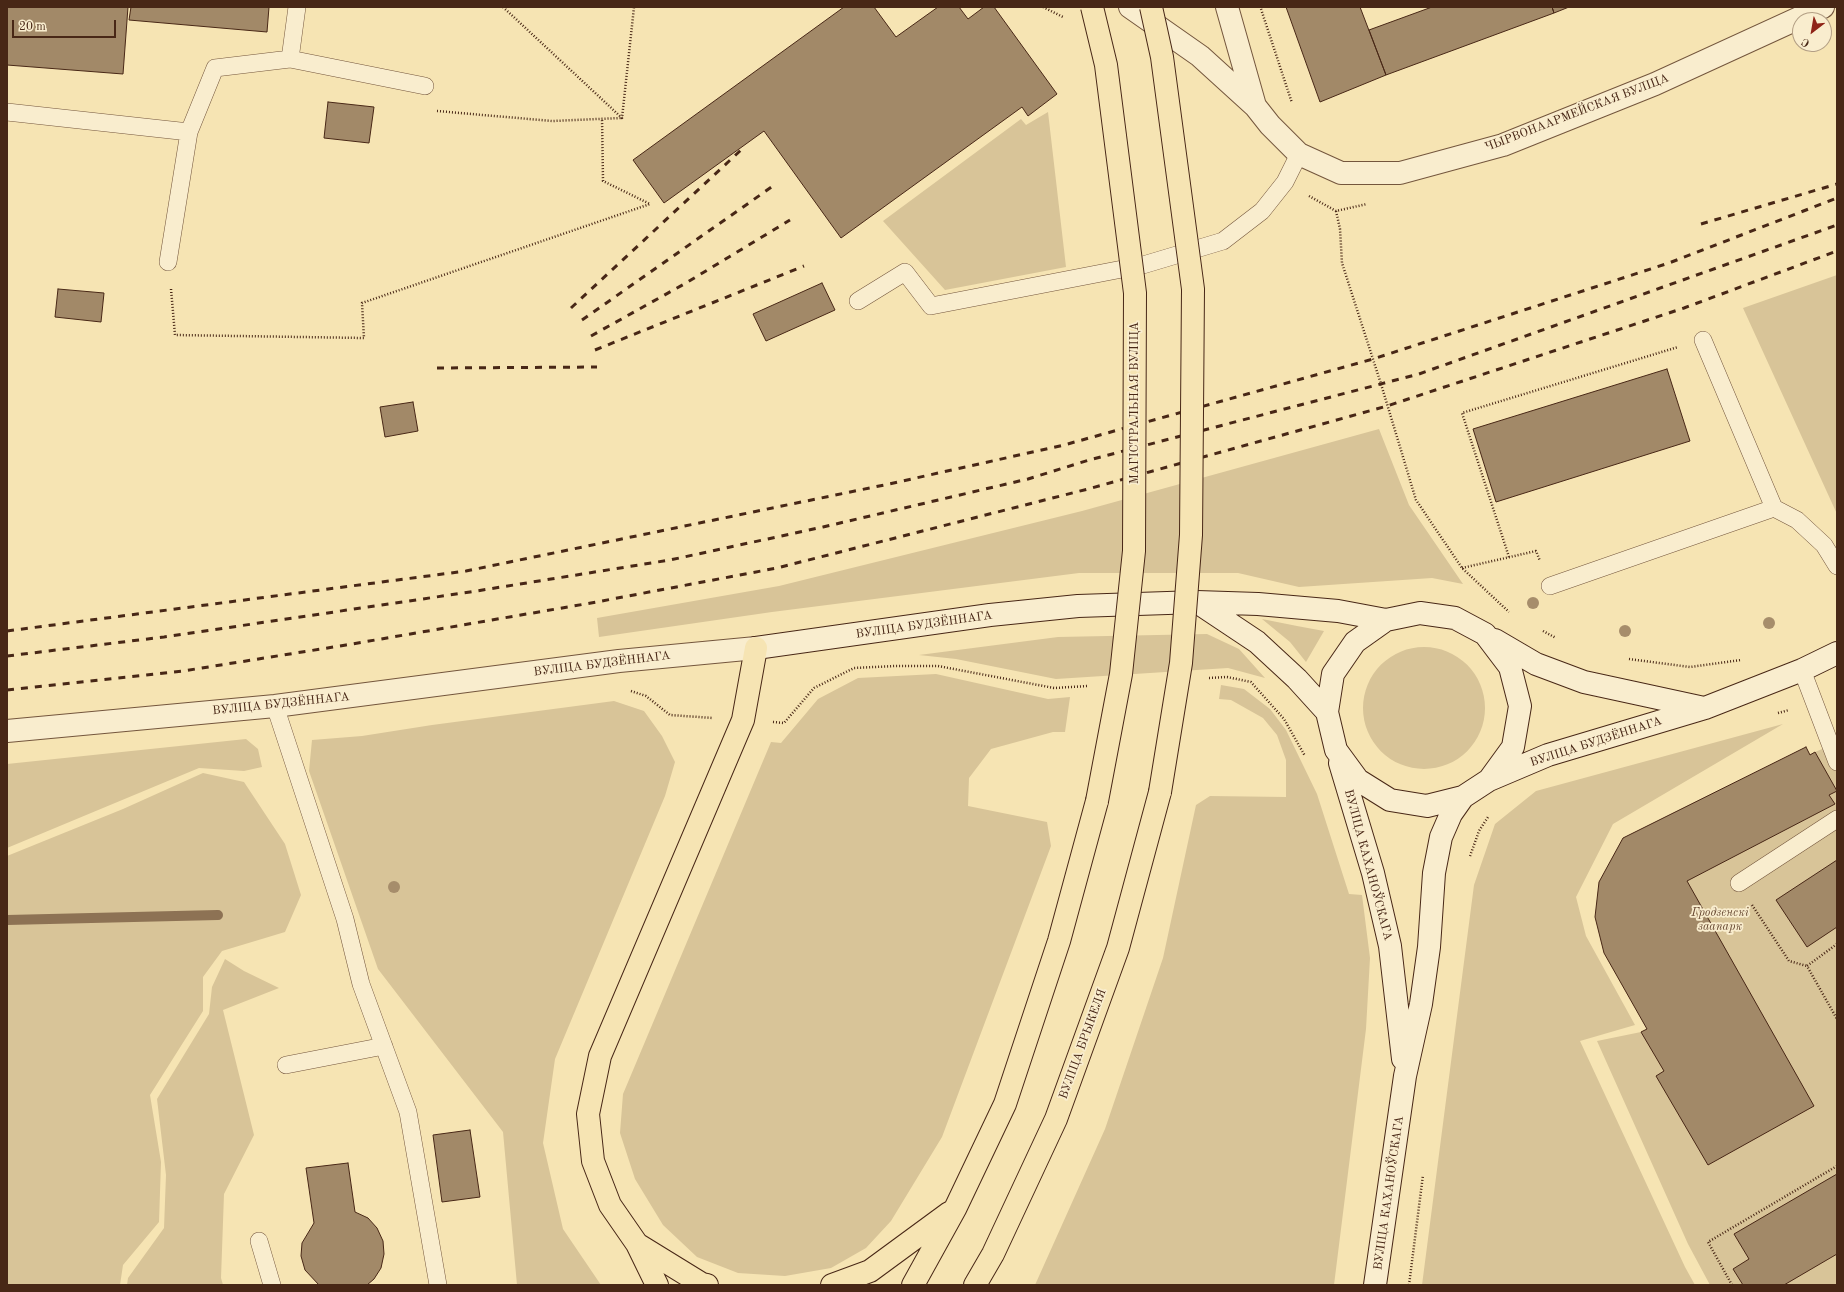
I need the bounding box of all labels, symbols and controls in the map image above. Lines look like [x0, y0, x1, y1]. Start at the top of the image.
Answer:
scale bar [14, 12, 118, 38]
north arrow [1792, 12, 1832, 52]
text: 20 m [19, 21, 46, 33]
text: С [1800, 35, 1812, 48]
street label: ЧЫРВОНААРМЕЙСКАЯ ВУЛІЦА [1483, 71, 1671, 155]
street label: МАГІСТРАЛЬНАЯ ВУЛІЦА [1128, 322, 1142, 484]
street label: ВУЛІЦА БУДЗЁННАГА [855, 608, 993, 642]
street label: ВУЛІЦА БУДЗЁННАГА [533, 648, 671, 680]
street label: ВУЛІЦА БУДЗЁННАГА [212, 690, 350, 718]
street label: ВУЛІЦА БУДЗЁННАГА [1528, 714, 1664, 770]
street label: ВУЛІЦА КАХАНОЎСКАГА [1341, 788, 1395, 942]
park label: Гродзенскі заапарк [1691, 906, 1749, 934]
street label: ВУЛІЦА БРЫКЕЛЯ [1056, 987, 1110, 1101]
street label: ВУЛІЦА КАХАНОЎСКАГА [1371, 1115, 1407, 1271]

